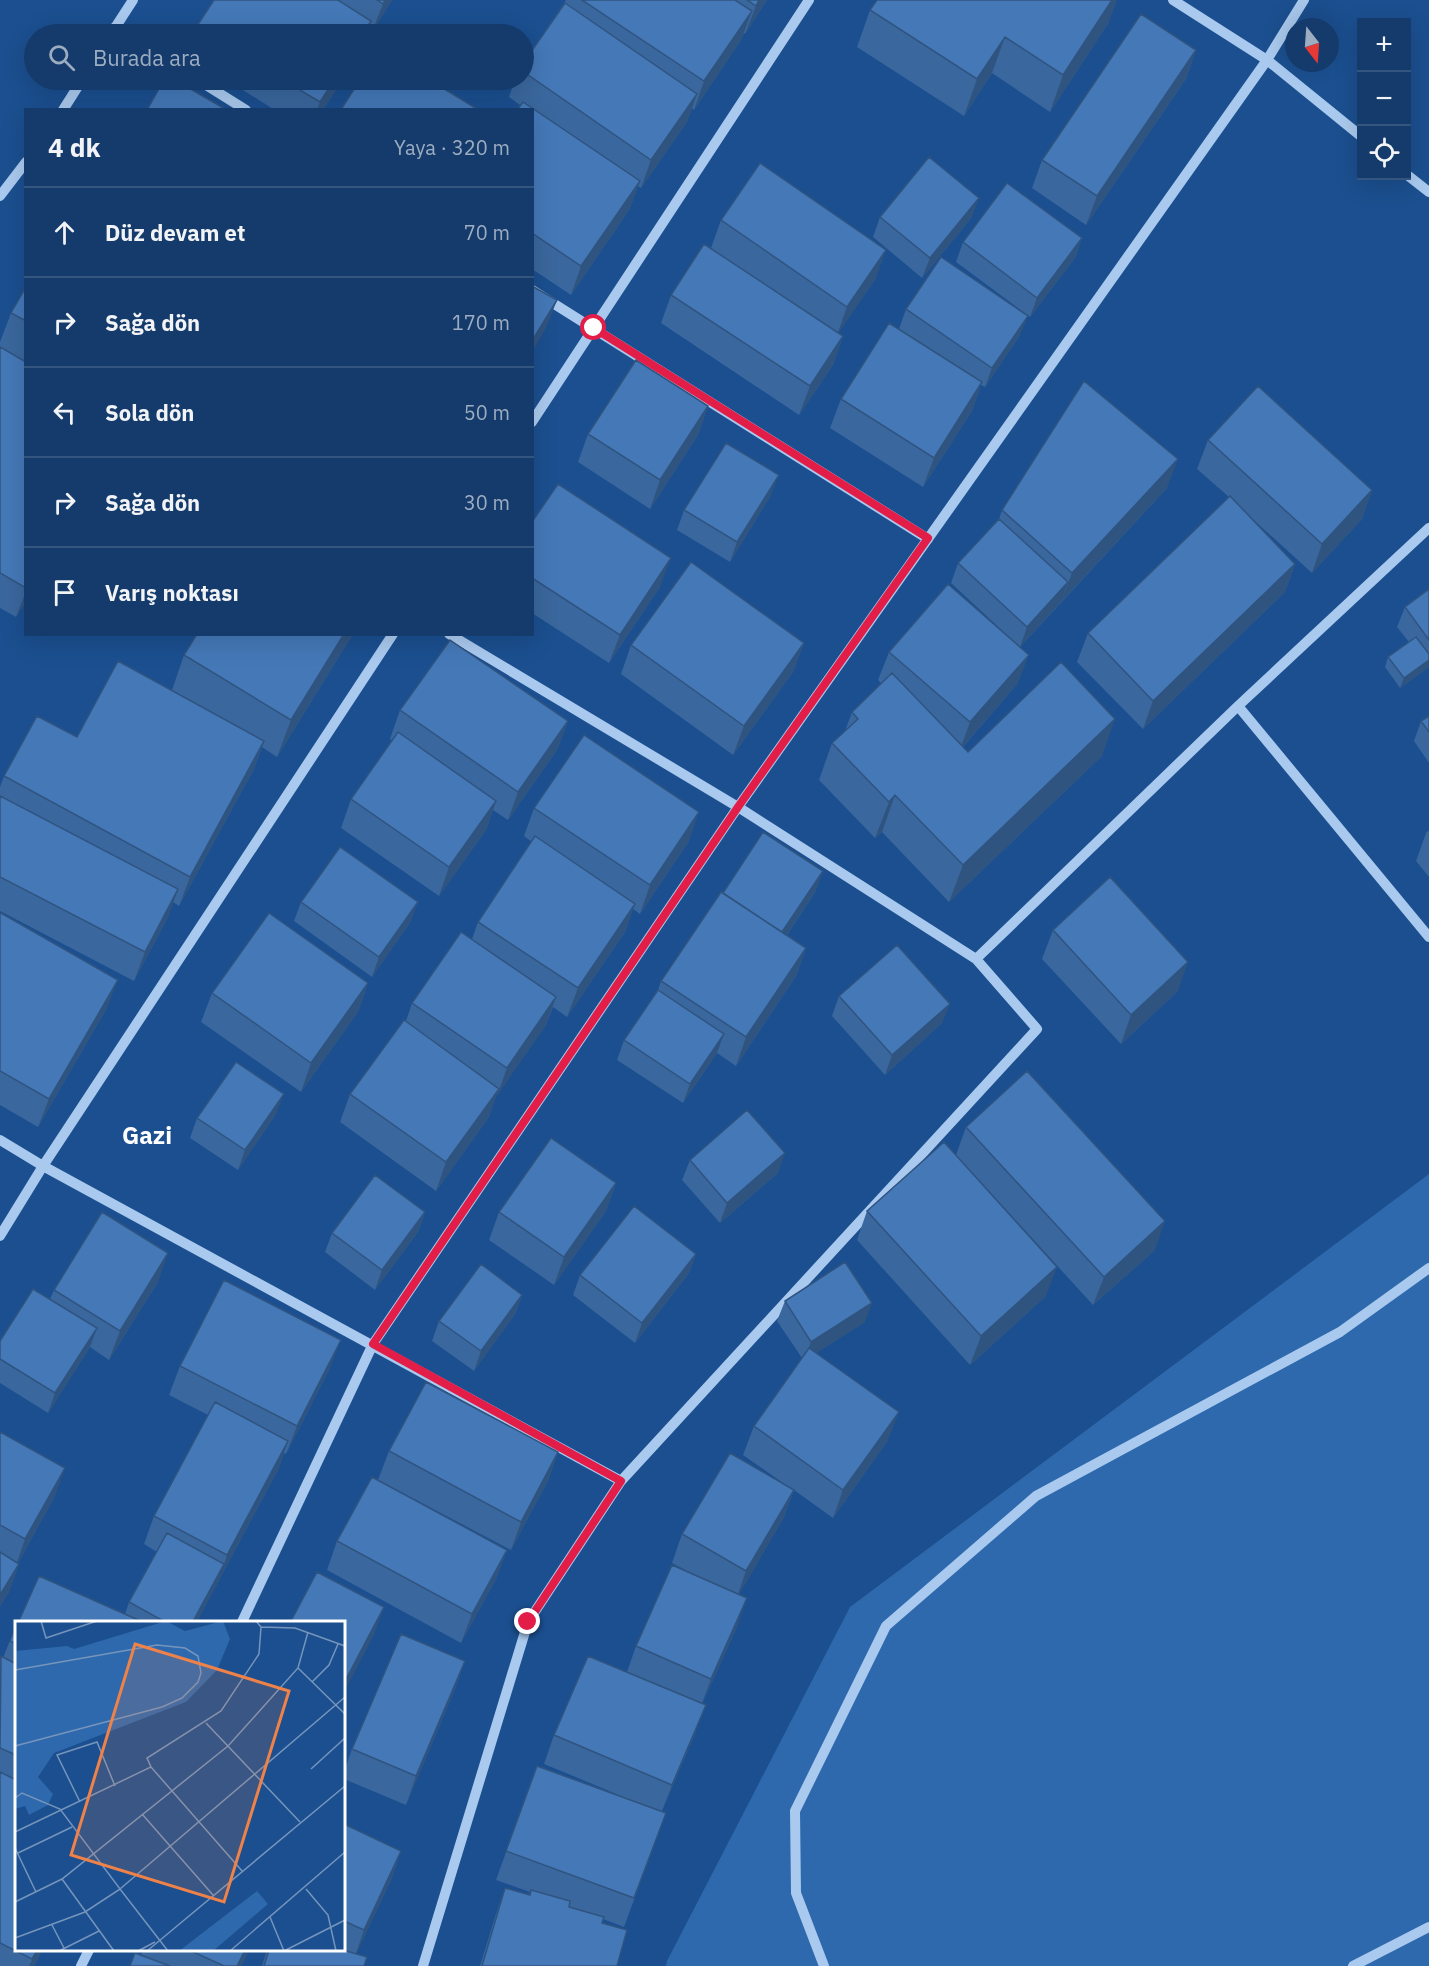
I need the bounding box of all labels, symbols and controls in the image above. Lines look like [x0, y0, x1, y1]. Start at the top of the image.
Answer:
north arrow [1285, 18, 1339, 72]
map controls [1357, 18, 1411, 180]
button: + [1357, 18, 1411, 72]
search box [24, 24, 534, 90]
icon: search [45, 41, 78, 74]
text: Burada ara [93, 43, 201, 72]
button: − [1357, 72, 1411, 126]
button: locate [1357, 126, 1411, 180]
text: 4 dk [48, 130, 101, 164]
text: Yaya · 320 m [394, 134, 510, 161]
icon: ahead [48, 216, 81, 249]
text: Düz devam et [105, 218, 245, 247]
text: 70 m [464, 219, 510, 246]
icon: right [48, 306, 81, 339]
text: Sağa dön [105, 308, 200, 337]
text: 170 m [452, 309, 510, 336]
route start [580, 314, 606, 340]
icon: left [48, 396, 81, 429]
text: Sola dön [105, 398, 194, 427]
text: 50 m [464, 399, 510, 426]
icon: right [48, 486, 81, 519]
text: Sağa dön [105, 488, 200, 517]
text: 30 m [464, 489, 510, 516]
icon: arrive [48, 576, 81, 609]
text: Varış noktası [105, 578, 239, 607]
district label: Gazi [122, 1119, 172, 1151]
route end [514, 1608, 540, 1634]
inset map [15, 1621, 345, 1951]

